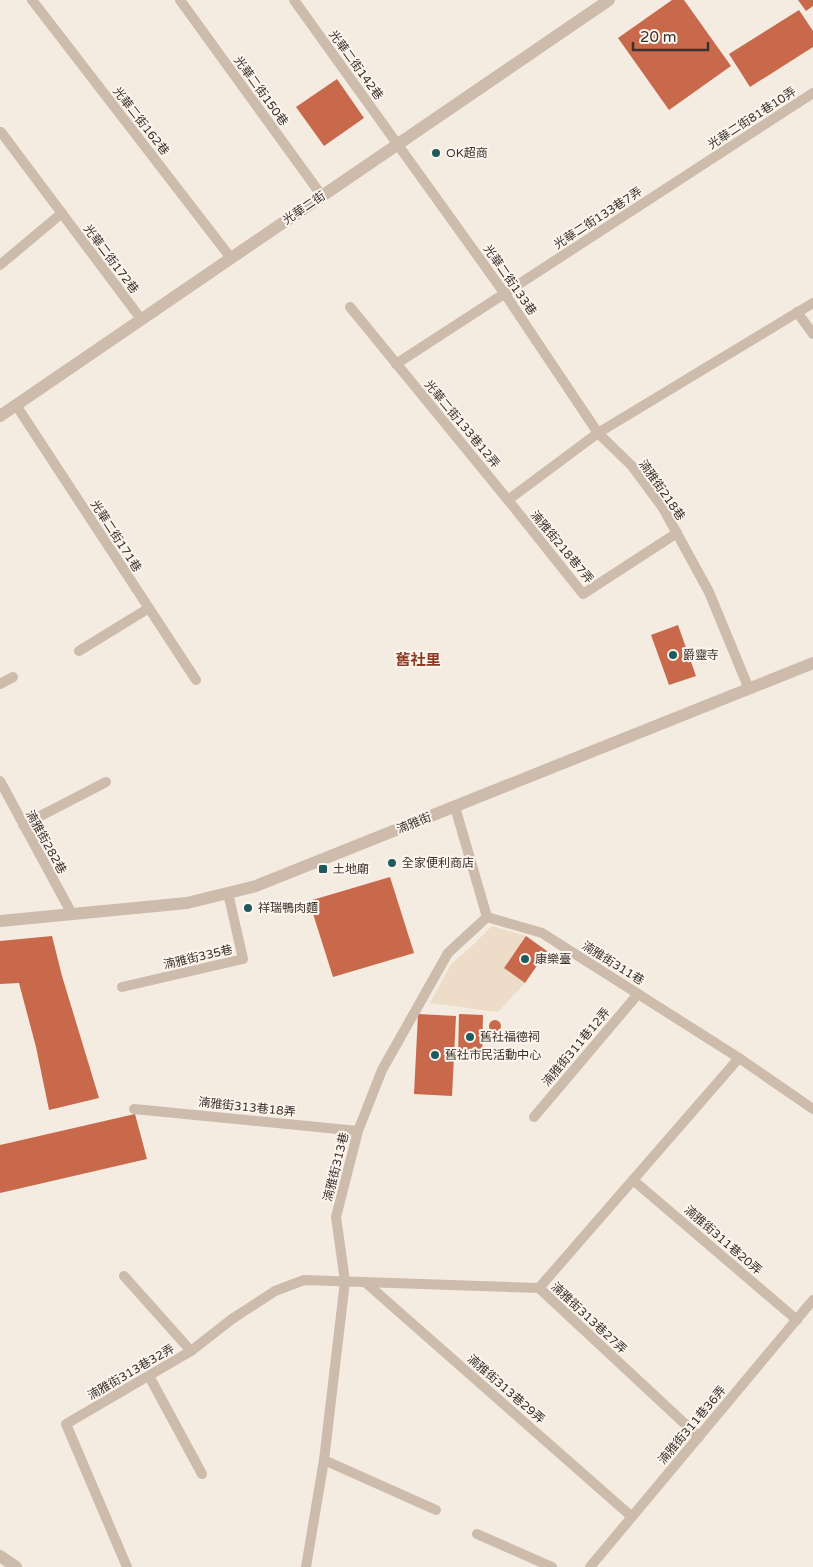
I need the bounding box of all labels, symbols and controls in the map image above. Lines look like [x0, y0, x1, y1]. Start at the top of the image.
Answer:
scale bar [633, 20, 708, 52]
street label: 光華二街142巷 [326, 27, 386, 103]
text: 20 m [640, 28, 677, 46]
street label: 光華二街150巷 [231, 53, 291, 129]
street label: 光華二街162巷 [110, 84, 172, 158]
street label: 光華二街81巷10弄 [705, 84, 799, 152]
place label: OK超商 [446, 146, 488, 160]
marker: OK超商 [430, 147, 442, 159]
street label: 光華二街133巷7弄 [551, 184, 645, 252]
street label: 光華二街 [280, 189, 328, 227]
street label: 光華二街172巷 [81, 222, 141, 296]
street label: 光華二街133巷 [481, 242, 539, 318]
street label: 光華二街133巷12弄 [421, 377, 503, 471]
street label: 湳雅街218巷 [636, 457, 688, 523]
street label: 光華二街171巷 [88, 498, 144, 574]
street label: 湳雅街218巷7弄 [528, 508, 596, 586]
place label: 爵靈寺 [683, 648, 719, 662]
marker: 爵靈寺 [667, 649, 679, 661]
district label: 舊社里 [395, 651, 441, 669]
street label: 湳雅街282巷 [23, 808, 69, 876]
street label: 湳雅街 [395, 810, 433, 836]
place label: 全家便利商店 [402, 856, 474, 870]
marker: 全家便利商店 [386, 857, 398, 869]
place label: 土地廟 [333, 862, 369, 876]
marker: 土地廟 [317, 863, 329, 875]
place label: 祥瑞鴨肉麵 [258, 901, 318, 915]
marker: 祥瑞鴨肉麵 [242, 902, 254, 914]
street label: 湳雅街311巷 [579, 938, 647, 988]
street label: 湳雅街335巷 [162, 942, 234, 972]
place label: 康樂臺 [535, 952, 571, 966]
marker: 康樂臺 [519, 953, 531, 965]
street label: 湳雅街311巷12弄 [539, 1005, 613, 1089]
place label: 舊社福德祠 [480, 1030, 540, 1044]
marker: 舊社福德祠 [464, 1031, 476, 1043]
place label: 舊社市民活動中心 [445, 1048, 541, 1062]
marker: 舊社市民活動中心 [429, 1049, 441, 1061]
street label: 湳雅街313巷18弄 [198, 1095, 296, 1119]
street label: 湳雅街313巷 [321, 1131, 351, 1203]
street label: 湳雅街311巷20弄 [682, 1203, 764, 1277]
street label: 湳雅街313巷27弄 [549, 1280, 629, 1356]
street label: 湳雅街313巷32弄 [85, 1342, 177, 1402]
street label: 湳雅街313巷29弄 [465, 1352, 547, 1426]
street label: 湳雅街311巷36弄 [655, 1383, 729, 1467]

